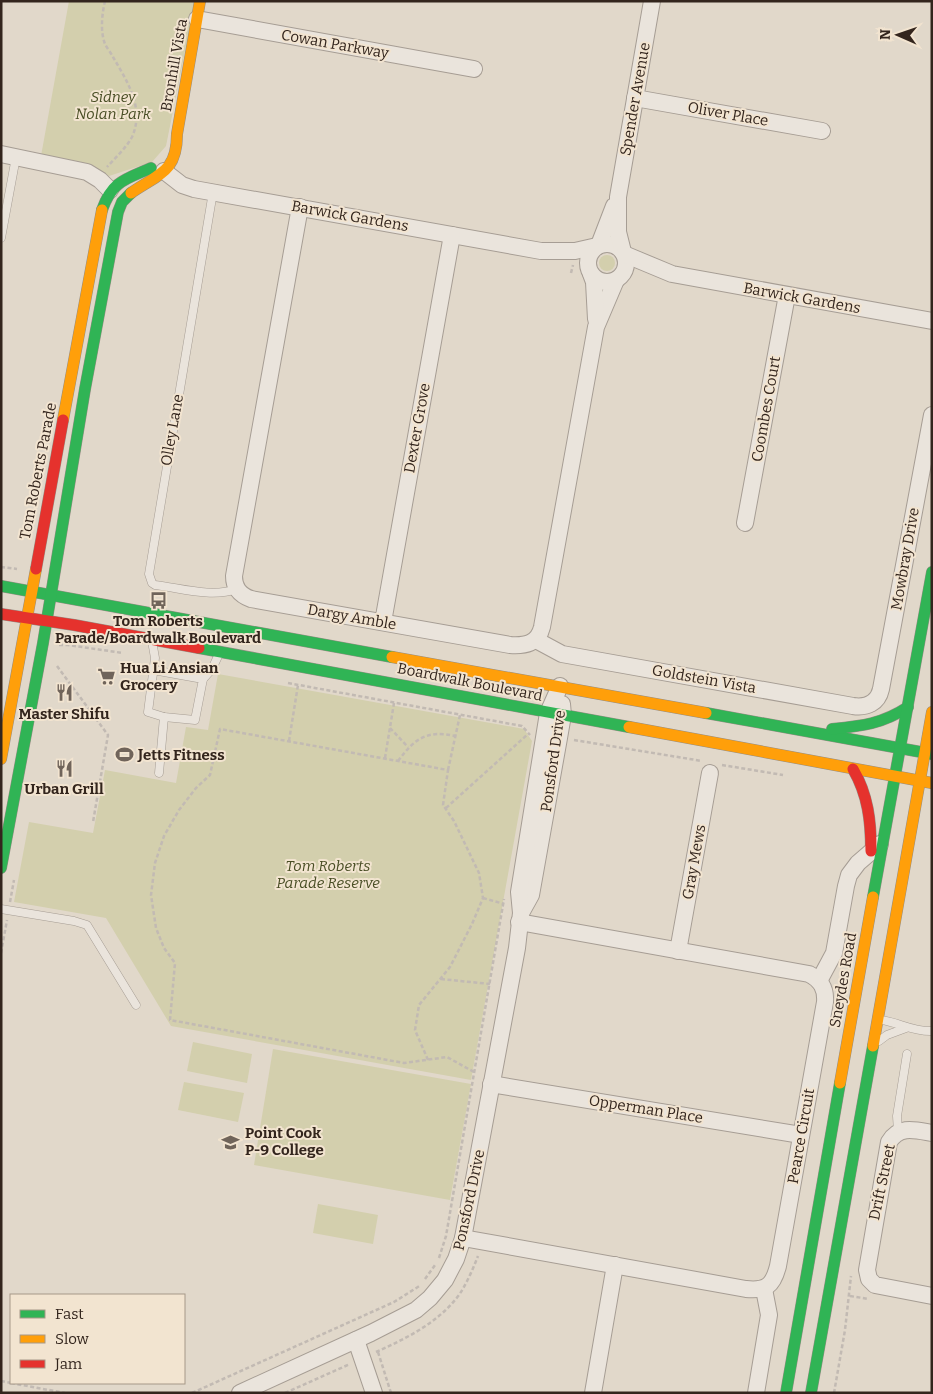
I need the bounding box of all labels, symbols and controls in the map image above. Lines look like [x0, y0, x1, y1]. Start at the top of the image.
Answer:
north arrow [873, 10, 923, 60]
street label: Bronhill Vista [157, 17, 191, 113]
street label: Cowan Parkway [280, 26, 390, 62]
text: N [877, 29, 894, 40]
street label: Spender Avenue [616, 41, 654, 157]
park label: Sidney Nolan Park [75, 88, 152, 123]
street label: Oliver Place [686, 98, 770, 130]
street label: Barwick Gardens [290, 197, 410, 235]
street label: Barwick Gardens [742, 279, 862, 317]
street label: Coombes Court [748, 354, 784, 463]
street label: Dexter Grove [400, 382, 434, 474]
street label: Olley Lane [157, 393, 187, 467]
street label: Tom Roberts Parade [16, 401, 60, 541]
street label: Mowbray Drive [887, 506, 923, 612]
bus stop icon: Tom Roberts Parade/Boardwalk Boulevard [148, 590, 168, 610]
street label: Dargy Amble [306, 600, 398, 634]
place label: Tom Roberts Parade/Boardwalk Boulevard [55, 612, 261, 647]
place label: Hua Li Ansian Grocery [120, 659, 219, 694]
street label: Boardwalk Boulevard [396, 659, 544, 705]
street label: Goldstein Vista [651, 661, 757, 697]
supermarket icon: Hua Li Ansian Grocery [96, 667, 116, 687]
restaurant icon: Master Shifu [54, 683, 74, 703]
place label: Master Shifu [19, 705, 110, 723]
street label: Ponsford Drive [537, 709, 569, 813]
sports icon: Jetts Fitness [114, 745, 134, 765]
place label: Jetts Fitness [137, 746, 225, 764]
restaurant icon: Urban Grill [54, 758, 74, 778]
place label: Urban Grill [24, 780, 104, 798]
street label: Gray Mews [679, 823, 709, 901]
park label: Tom Roberts Parade Reserve [276, 857, 380, 892]
street label: Sneydes Road [826, 931, 860, 1029]
street label: Pearce Circuit [784, 1086, 818, 1185]
street label: Opperman Place [588, 1091, 704, 1127]
place label: Point Cook P-9 College [245, 1124, 324, 1159]
school or university icon: Point Cook P-9 College [221, 1132, 241, 1152]
street label: Drift Street [865, 1142, 899, 1222]
street label: Ponsford Drive [450, 1148, 488, 1252]
legend [10, 1294, 185, 1384]
text: Fast [55, 1305, 84, 1323]
text: Slow [55, 1330, 90, 1348]
text: Jam [54, 1355, 83, 1373]

